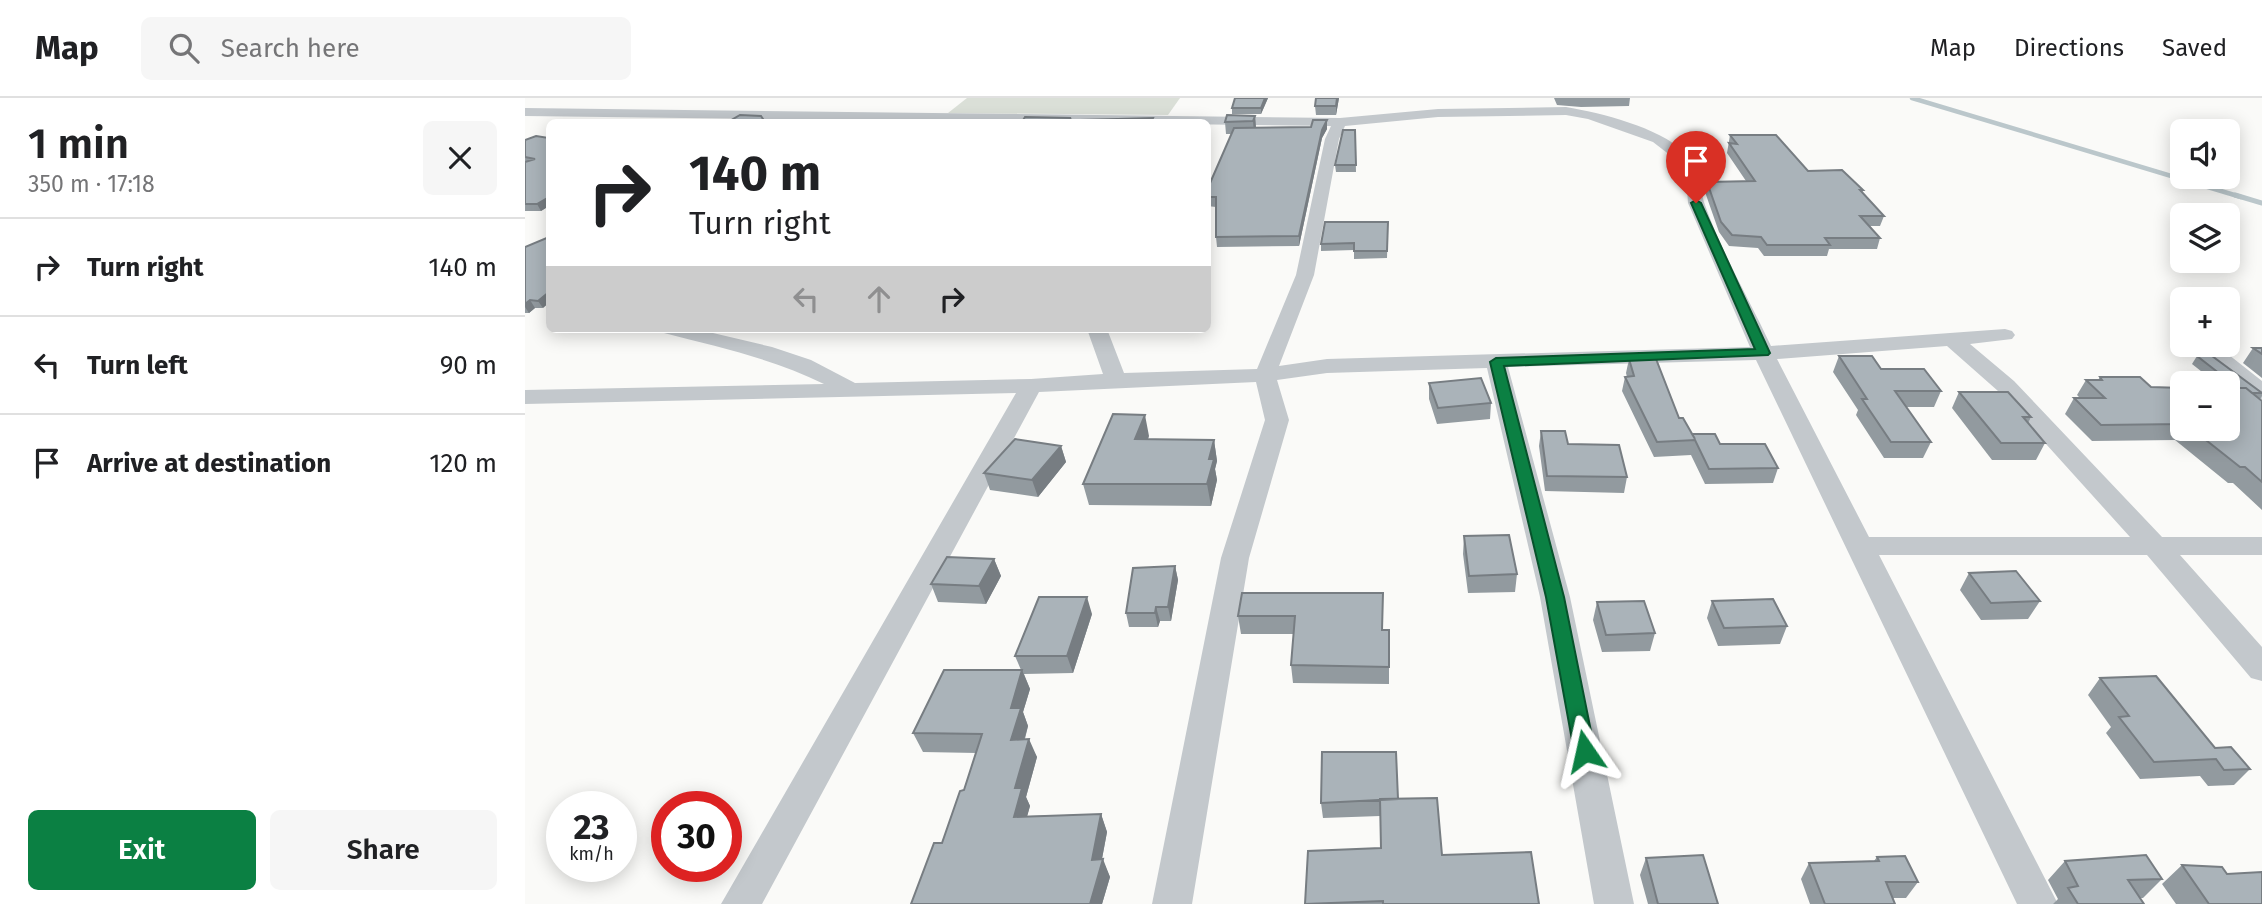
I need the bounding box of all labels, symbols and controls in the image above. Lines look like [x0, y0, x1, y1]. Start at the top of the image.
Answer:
search box [141, 17, 631, 80]
text: Map [35, 28, 99, 68]
icon: search [165, 29, 203, 67]
text: Search here [221, 33, 360, 64]
text: Map [1930, 34, 1976, 62]
text: Directions [2014, 34, 2124, 62]
text: Saved [2162, 34, 2227, 62]
text: 1 min [28, 119, 129, 169]
map controls [2170, 119, 2240, 441]
button: sound [2170, 119, 2240, 189]
button: close [423, 121, 497, 195]
pin [1666, 131, 1726, 203]
icon: arrive [1677, 142, 1715, 180]
text: 140 m [689, 144, 821, 203]
icon: right [574, 147, 665, 238]
text: 350 m · 17:18 [28, 170, 155, 198]
button: layers [2170, 203, 2240, 273]
text: Turn right [689, 204, 831, 242]
icon: right [28, 248, 66, 286]
text: Turn right [87, 252, 204, 283]
text: 140 m [428, 252, 497, 283]
icon: left [787, 280, 825, 318]
icon: ahead [860, 280, 898, 318]
icon: right [933, 280, 971, 318]
button: + [2170, 287, 2240, 357]
icon: left [28, 346, 66, 384]
text: Turn left [87, 350, 188, 381]
text: 90 m [440, 350, 497, 381]
button: − [2170, 371, 2240, 441]
icon: arrive [28, 444, 66, 482]
text: Arrive at destination [87, 448, 331, 479]
text: 120 m [429, 448, 497, 479]
position arrow [1548, 714, 1622, 788]
speed limit sign: 30 [651, 791, 742, 882]
text: 23 [573, 806, 610, 848]
button: Exit [28, 810, 256, 890]
button: Share [270, 810, 497, 890]
text: km/h [569, 843, 614, 865]

